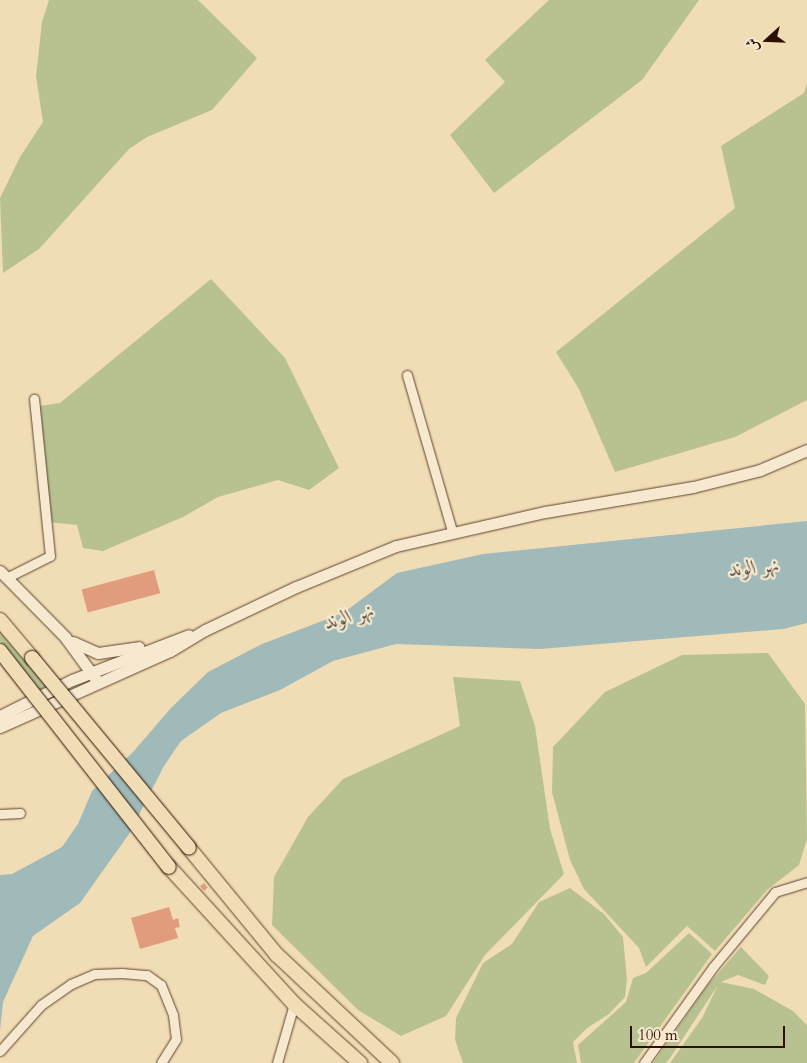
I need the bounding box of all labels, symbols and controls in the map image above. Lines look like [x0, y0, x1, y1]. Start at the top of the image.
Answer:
north arrow [742, 15, 792, 65]
text: ش [741, 36, 764, 55]
water label: نهر الوند [727, 552, 781, 582]
water label: نهر الوند [321, 597, 377, 635]
scale bar [632, 1016, 787, 1048]
text: 100 m [638, 1025, 678, 1045]

